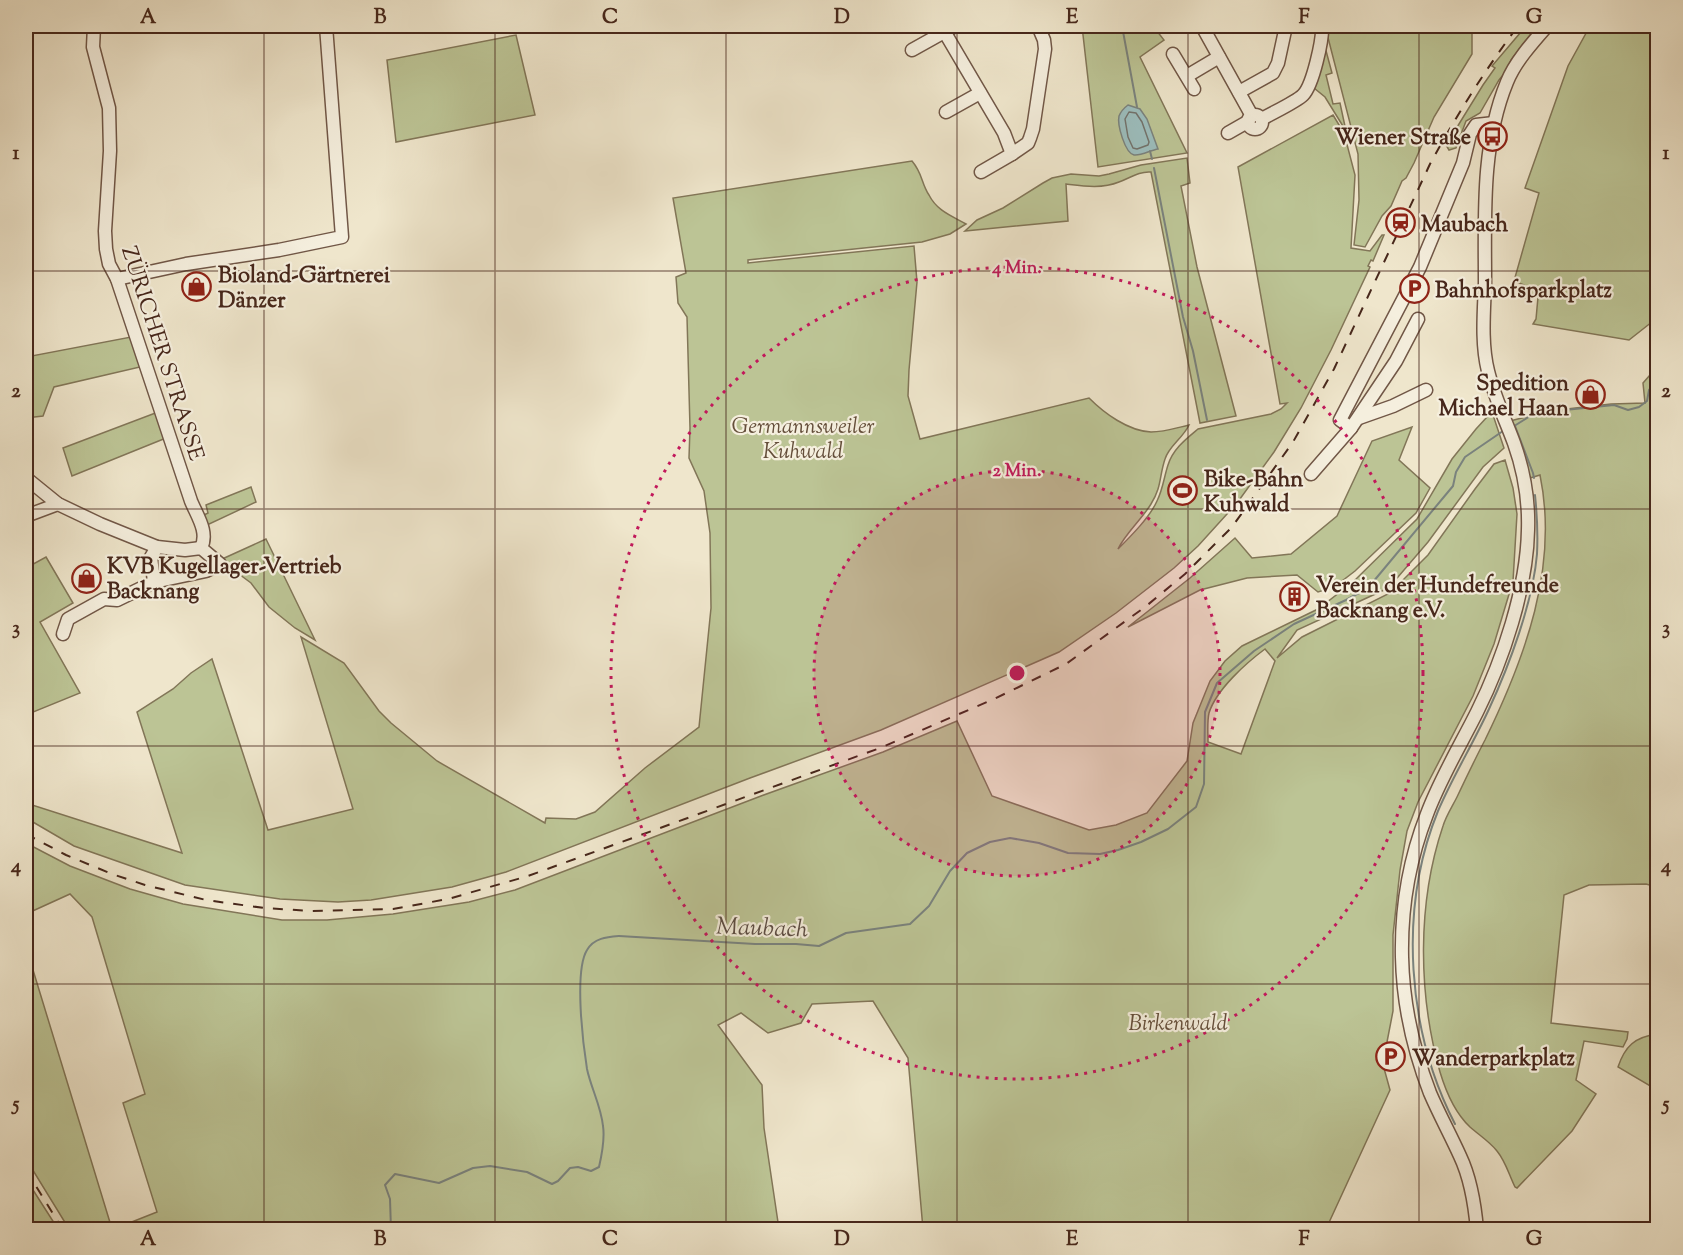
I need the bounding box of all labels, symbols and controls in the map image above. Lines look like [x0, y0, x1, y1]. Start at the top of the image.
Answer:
text: A [140, 4, 157, 33]
text: B [374, 4, 387, 33]
text: C [602, 4, 618, 33]
text: D [834, 4, 850, 33]
text: E [1066, 4, 1079, 33]
text: F [1298, 4, 1310, 33]
text: G [1526, 4, 1543, 33]
bus stop icon: Wiener Straße [1476, 120, 1508, 152]
place label: Wiener Straße [1335, 123, 1471, 155]
text: 1 [13, 140, 20, 169]
text: 1 [1663, 140, 1670, 169]
station icon: Maubach [1384, 207, 1416, 239]
place label: Maubach [1421, 210, 1508, 242]
street label: ZÜRICHER STRASSE [111, 242, 212, 465]
text: 4 Min. [991, 256, 1042, 282]
place label: Bioland-Gärtnerei Dänzer [218, 261, 391, 318]
shop icon: Bioland-Gärtnerei Dänzer [181, 271, 213, 303]
parking icon: Bahnhofsparkplatz [1398, 273, 1430, 305]
place label: Bahnhofsparkplatz [1435, 276, 1613, 308]
place label: Spedition Michael Haan [1438, 369, 1569, 426]
text: 2 [11, 378, 21, 407]
text: 2 [1661, 378, 1671, 407]
shop icon: Spedition Michael Haan [1574, 379, 1606, 411]
park label: Germannsweiler Kuhwald [731, 412, 875, 469]
text: 2 Min. [992, 459, 1042, 485]
place label: Bike-Bahn Kuhwald [1204, 465, 1303, 522]
sports icon: Bike-Bahn Kuhwald [1167, 475, 1199, 507]
place label: KVB Kugellager-Vertrieb Backnang [107, 552, 342, 609]
shop icon: KVB Kugellager-Vertrieb Backnang [70, 562, 102, 594]
place label: Verein der Hundefreunde Backnang e.V. [1316, 571, 1559, 628]
building icon: Verein der Hundefreunde Backnang e.V. [1279, 581, 1311, 613]
text: 3 [12, 615, 20, 644]
text: 3 [1662, 615, 1670, 644]
centre of rings [1007, 663, 1027, 683]
text: 4 [10, 853, 21, 882]
text: 4 [1660, 853, 1671, 882]
water label: Maubach [715, 910, 809, 948]
park label: Birkenwald [1128, 1009, 1228, 1041]
parking icon: Wanderparkplatz [1375, 1041, 1407, 1073]
place label: Wanderparkplatz [1412, 1044, 1575, 1076]
text: 5 [11, 1091, 20, 1120]
text: 5 [1661, 1091, 1670, 1120]
text: A [140, 1226, 157, 1255]
text: B [374, 1226, 387, 1255]
text: C [602, 1226, 618, 1255]
text: D [834, 1226, 850, 1255]
text: E [1066, 1226, 1079, 1255]
text: F [1298, 1226, 1310, 1255]
text: G [1526, 1226, 1543, 1255]

